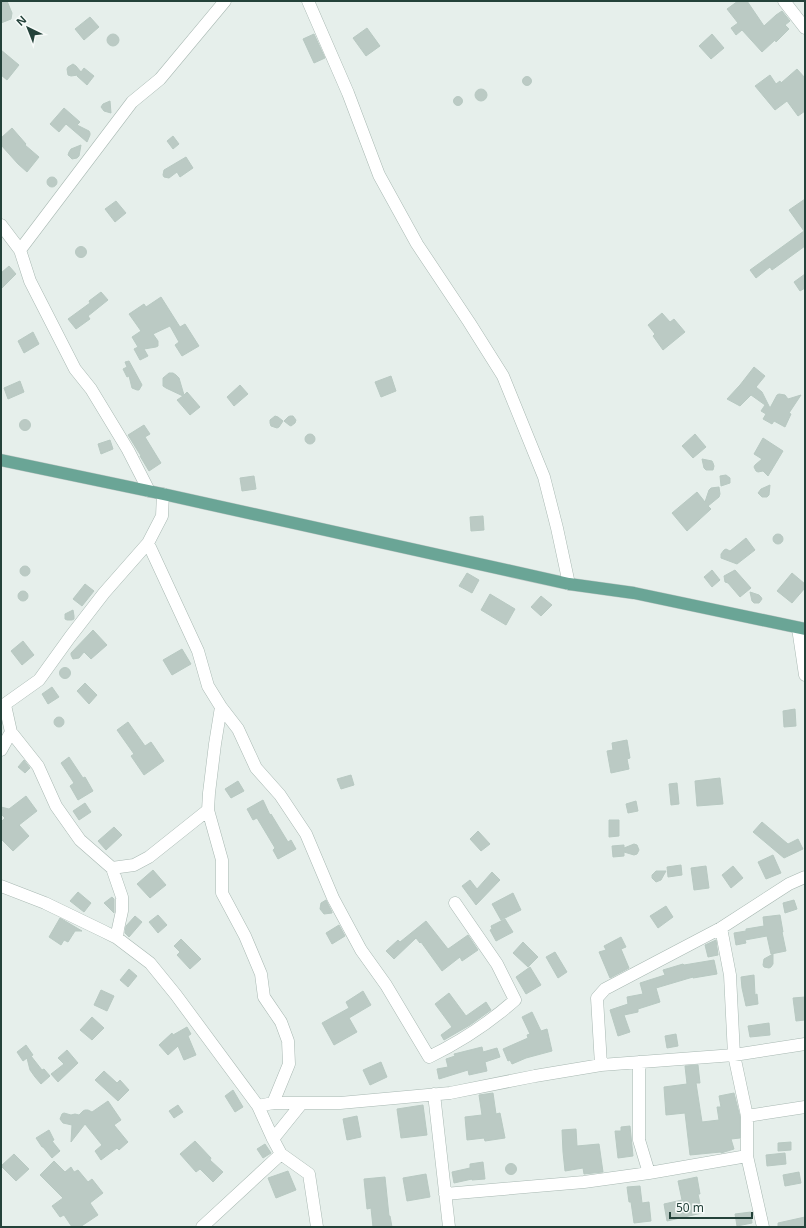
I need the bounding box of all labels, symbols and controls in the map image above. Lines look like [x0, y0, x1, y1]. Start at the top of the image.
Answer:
north arrow [8, 8, 48, 48]
text: N [12, 12, 29, 29]
scale bar [670, 1194, 752, 1220]
text: 50 m [676, 1199, 704, 1216]

